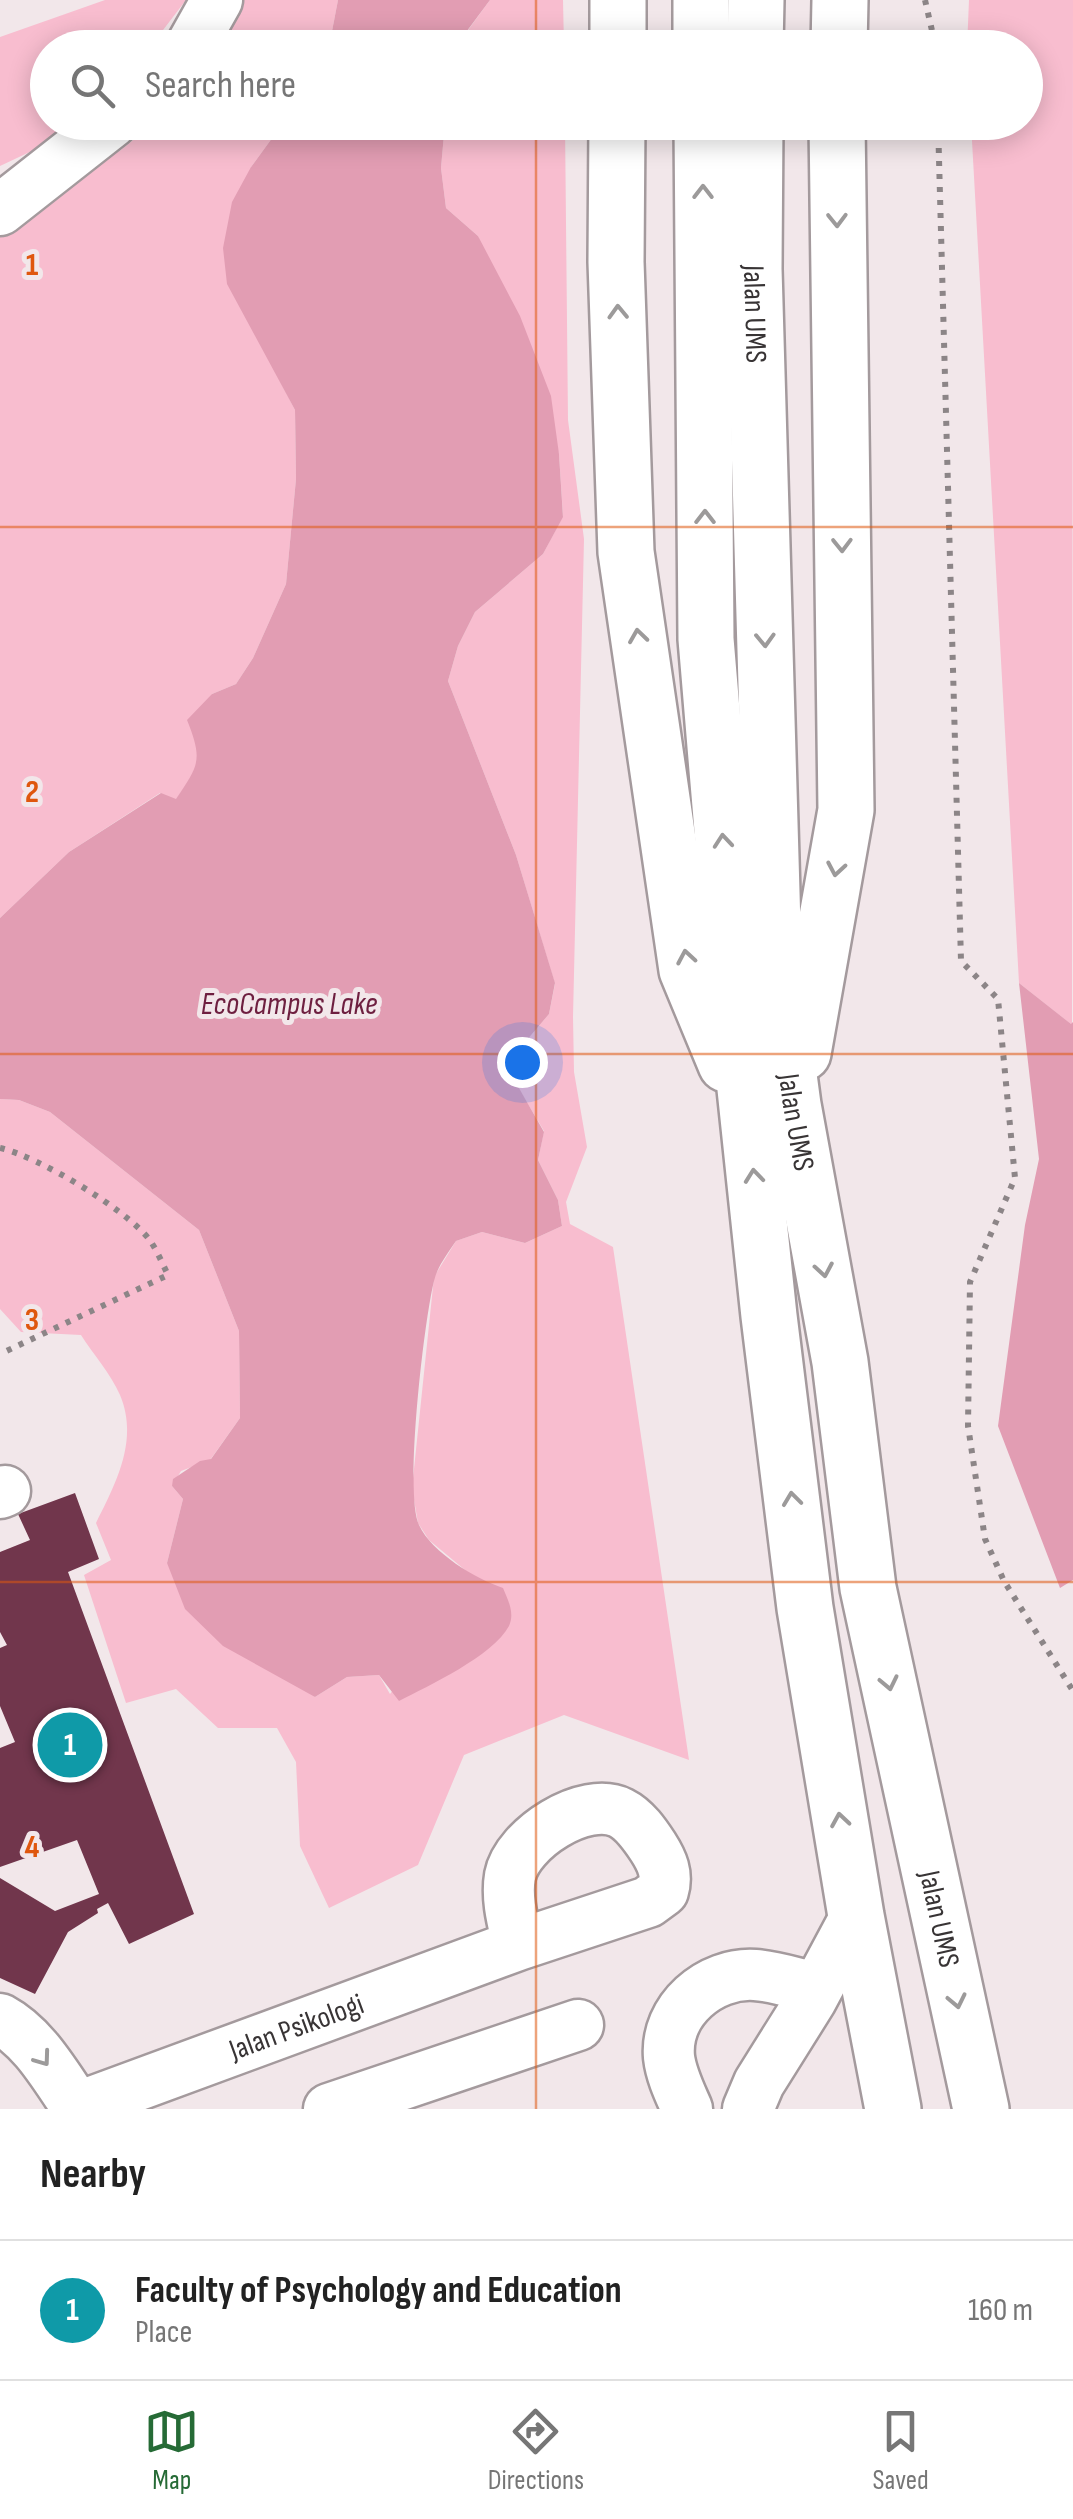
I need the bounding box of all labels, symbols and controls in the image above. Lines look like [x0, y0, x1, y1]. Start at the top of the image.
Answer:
search box [30, 30, 1043, 140]
icon: search [65, 58, 120, 113]
text: Search here [145, 63, 296, 108]
one-way arrow [692, 184, 713, 200]
one-way arrow [826, 212, 848, 228]
text: 1 [26, 246, 39, 285]
street label: Jalan UMS [735, 264, 774, 364]
one-way arrow [607, 303, 628, 319]
one-way arrow [694, 509, 716, 524]
one-way arrow [832, 537, 853, 553]
one-way arrow [628, 628, 649, 644]
one-way arrow [754, 632, 775, 648]
text: 2 [25, 773, 39, 812]
one-way arrow [713, 833, 734, 849]
one-way arrow [826, 861, 847, 877]
one-way arrow [676, 949, 697, 965]
water label: EcoCampus Lake [201, 985, 377, 1024]
your location [497, 1037, 548, 1088]
street label: Jalan UMS [770, 1070, 822, 1174]
one-way arrow [744, 1168, 765, 1184]
one-way arrow [812, 1261, 833, 1278]
text: 3 [25, 1301, 39, 1340]
one-way arrow [782, 1491, 803, 1507]
one-way arrow [877, 1674, 898, 1691]
pin: 1 [38, 1708, 102, 1782]
one-way arrow [831, 1812, 852, 1828]
text: 4 [25, 1828, 40, 1867]
street label: Jalan UMS [911, 1866, 967, 1971]
street label: Jalan Psikologi [224, 1986, 369, 2069]
one-way arrow [946, 1992, 967, 2009]
one-way arrow [31, 2048, 48, 2066]
text: Nearby [40, 2149, 146, 2200]
text: Faculty of Psychology and Education [135, 2268, 622, 2313]
text: 1 [66, 2291, 79, 2330]
text: 160 m [968, 2291, 1033, 2330]
text: Place [135, 2313, 192, 2352]
tab: Map [144, 2404, 199, 2497]
tab: Directions [488, 2404, 584, 2497]
tab: Saved [873, 2404, 929, 2497]

